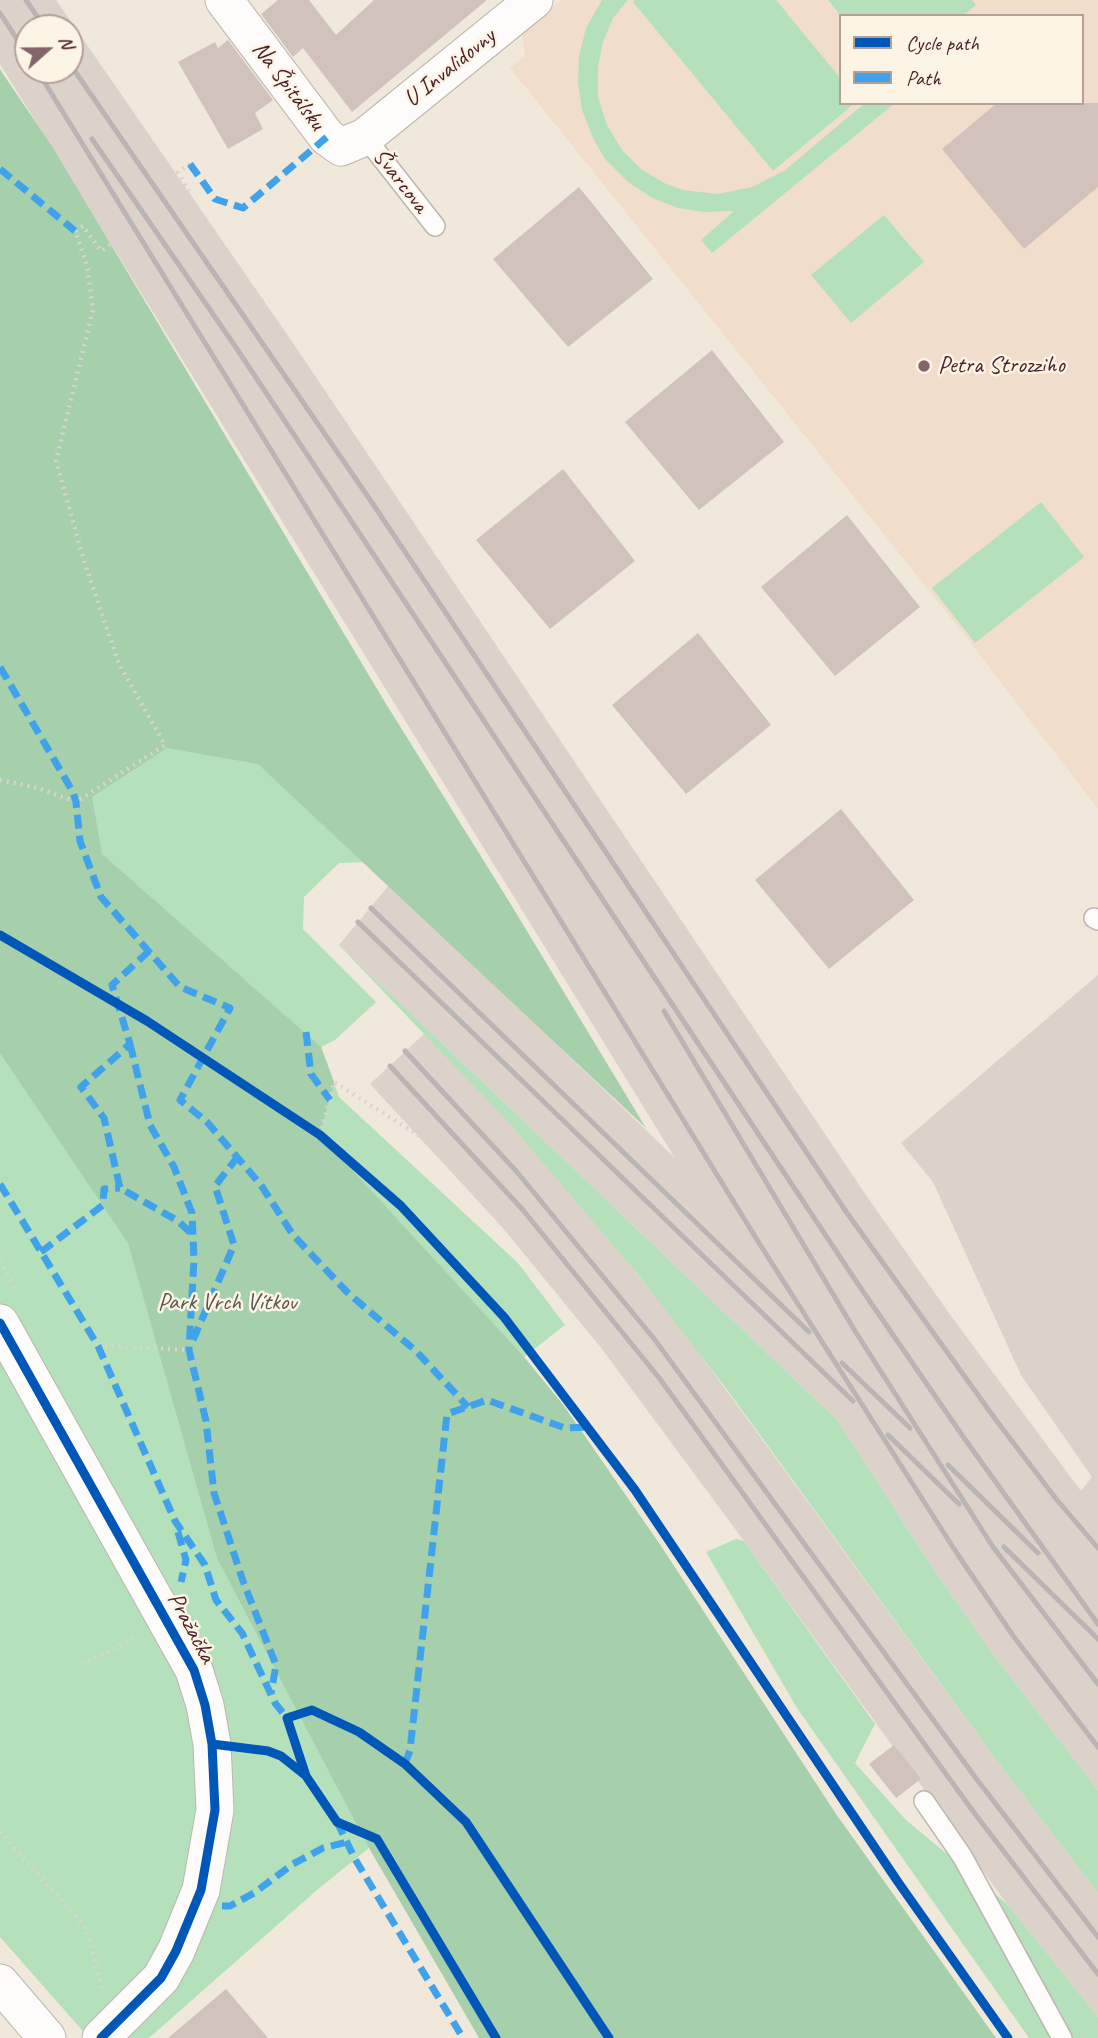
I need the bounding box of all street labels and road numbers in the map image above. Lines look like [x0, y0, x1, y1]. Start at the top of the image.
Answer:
street label: U Invalidovny [398, 22, 502, 114]
street label: Na Špitálsku [245, 36, 331, 136]
street label: Švarcova [366, 143, 434, 219]
street label: Pražačka [160, 1588, 222, 1668]

